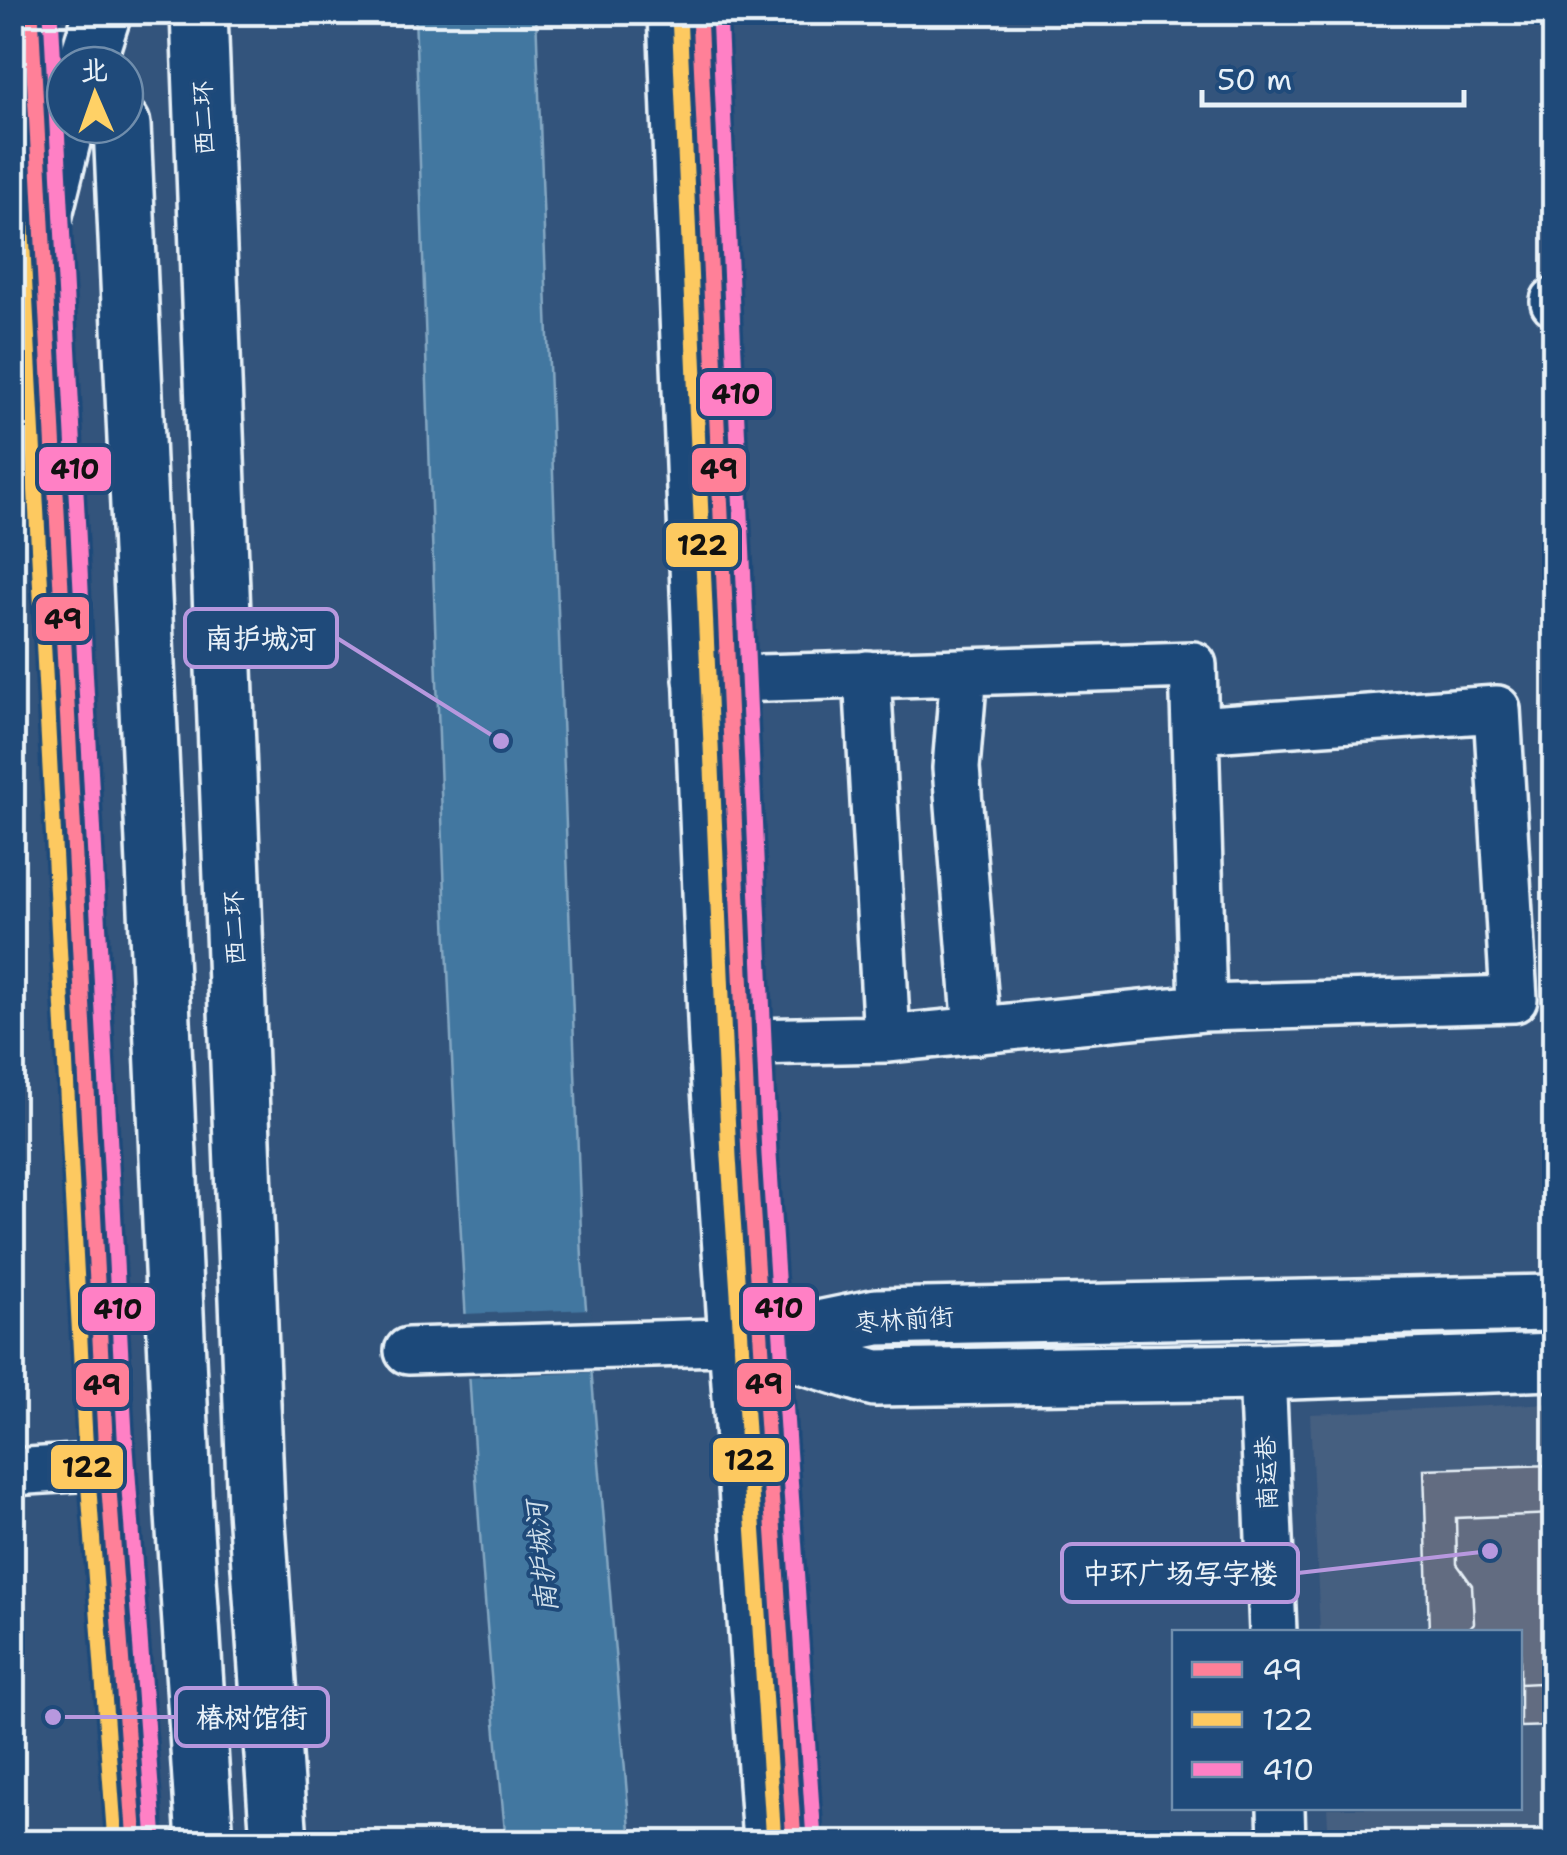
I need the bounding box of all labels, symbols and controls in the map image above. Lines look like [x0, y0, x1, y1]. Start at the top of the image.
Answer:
north arrow [45, 45, 145, 145]
scale bar [1202, 45, 1464, 107]
text: 北 [79, 51, 109, 89]
text: 50 m [1217, 59, 1292, 100]
street label: 西二环 [185, 80, 221, 156]
line badge: 410 [698, 370, 774, 418]
text: 410 [711, 375, 761, 413]
line badge: 410 [37, 445, 113, 493]
line badge: 49 [690, 446, 748, 494]
text: 410 [50, 450, 100, 488]
text: 49 [700, 450, 738, 488]
line badge: 122 [664, 521, 740, 569]
text: 122 [677, 526, 727, 564]
line badge: 49 [34, 595, 91, 643]
text: 49 [44, 600, 82, 638]
callout: 南护城河 [185, 609, 337, 667]
text: 南护城河 [205, 619, 317, 657]
street label: 西二环 [216, 890, 252, 966]
line badge: 410 [80, 1285, 157, 1333]
line badge: 410 [741, 1285, 817, 1333]
text: 410 [754, 1289, 804, 1327]
text: 410 [93, 1290, 143, 1328]
street label: 枣林前街 [853, 1299, 955, 1339]
line badge: 49 [74, 1361, 131, 1409]
line badge: 49 [735, 1361, 793, 1409]
text: 49 [745, 1365, 783, 1403]
text: 49 [83, 1366, 121, 1404]
street label: 南运巷 [1248, 1435, 1284, 1511]
line badge: 122 [711, 1436, 787, 1484]
text: 122 [724, 1441, 774, 1479]
line badge: 122 [49, 1443, 125, 1491]
text: 122 [62, 1448, 112, 1486]
water label: 南护城河 [516, 1495, 566, 1615]
callout: 中环广场写字楼 [1062, 1544, 1298, 1602]
text: 中环广场写字楼 [1082, 1554, 1278, 1592]
legend [1172, 1630, 1522, 1810]
text: 49 [1262, 1649, 1303, 1690]
callout: 椿树馆街 [176, 1688, 328, 1746]
text: 椿树馆街 [196, 1698, 308, 1736]
text: 122 [1262, 1699, 1313, 1740]
text: 410 [1262, 1749, 1314, 1790]

